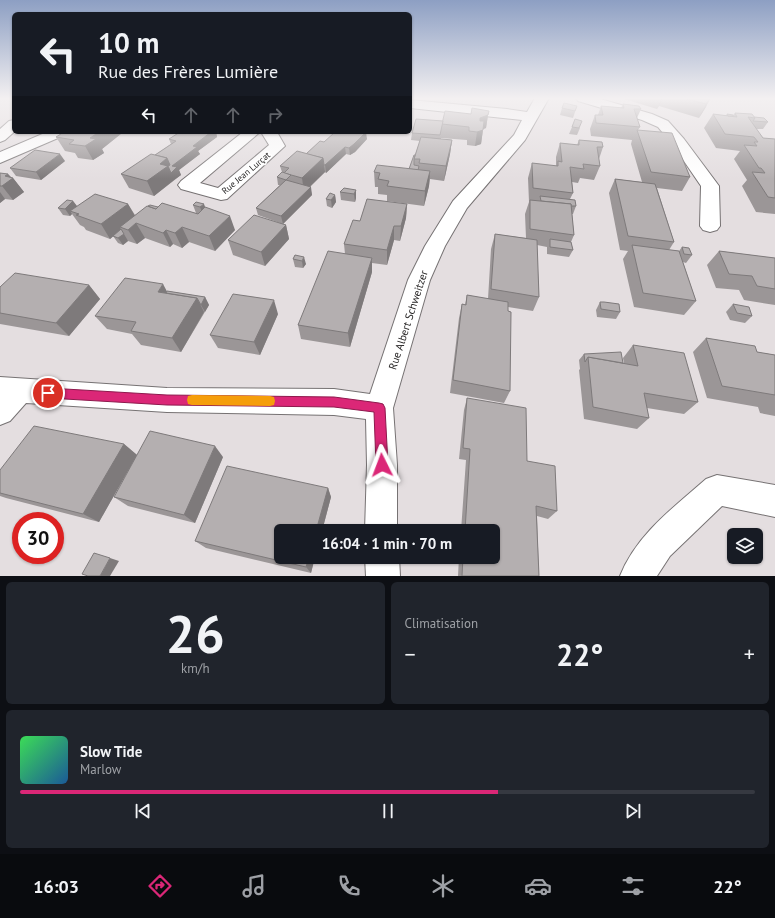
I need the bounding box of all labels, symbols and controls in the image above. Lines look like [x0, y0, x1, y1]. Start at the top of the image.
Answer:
text: 10 m [98, 24, 159, 61]
icon: left [32, 28, 84, 80]
text: Rue des Frères Lumière [98, 60, 278, 83]
icon: left [138, 104, 160, 126]
icon: ahead [180, 104, 202, 126]
icon: ahead [222, 104, 244, 126]
icon: right [264, 104, 286, 126]
street label: Rue Jean Lurçat [219, 149, 272, 196]
street label: Rue Albert Schweitzer [385, 268, 431, 371]
pin [31, 376, 65, 410]
icon: arrive [37, 382, 59, 404]
position arrow [361, 444, 403, 486]
speed limit sign: 30 [12, 512, 64, 564]
map controls [727, 528, 763, 564]
button: layers [727, 528, 763, 564]
text: 16:04 · 1 min · 70 m [322, 534, 452, 553]
text: 26 [166, 600, 225, 667]
text: Climatisation [405, 615, 478, 632]
text: 22° [556, 635, 603, 674]
text: − [405, 640, 416, 668]
text: + [744, 640, 755, 668]
text: km/h [181, 660, 210, 677]
text: Slow Tide [80, 742, 142, 761]
text: Marlow [80, 761, 121, 778]
icon: previous [132, 800, 154, 822]
icon: pause [377, 800, 399, 822]
icon: next [622, 800, 644, 822]
icon: directions [146, 872, 174, 900]
icon: music [240, 872, 268, 900]
icon: phone [335, 872, 363, 900]
icon: climate [429, 872, 457, 900]
icon: car [524, 872, 552, 900]
icon: filters [619, 872, 647, 900]
text: 16:03 [33, 875, 79, 898]
text: 22° [713, 875, 742, 898]

